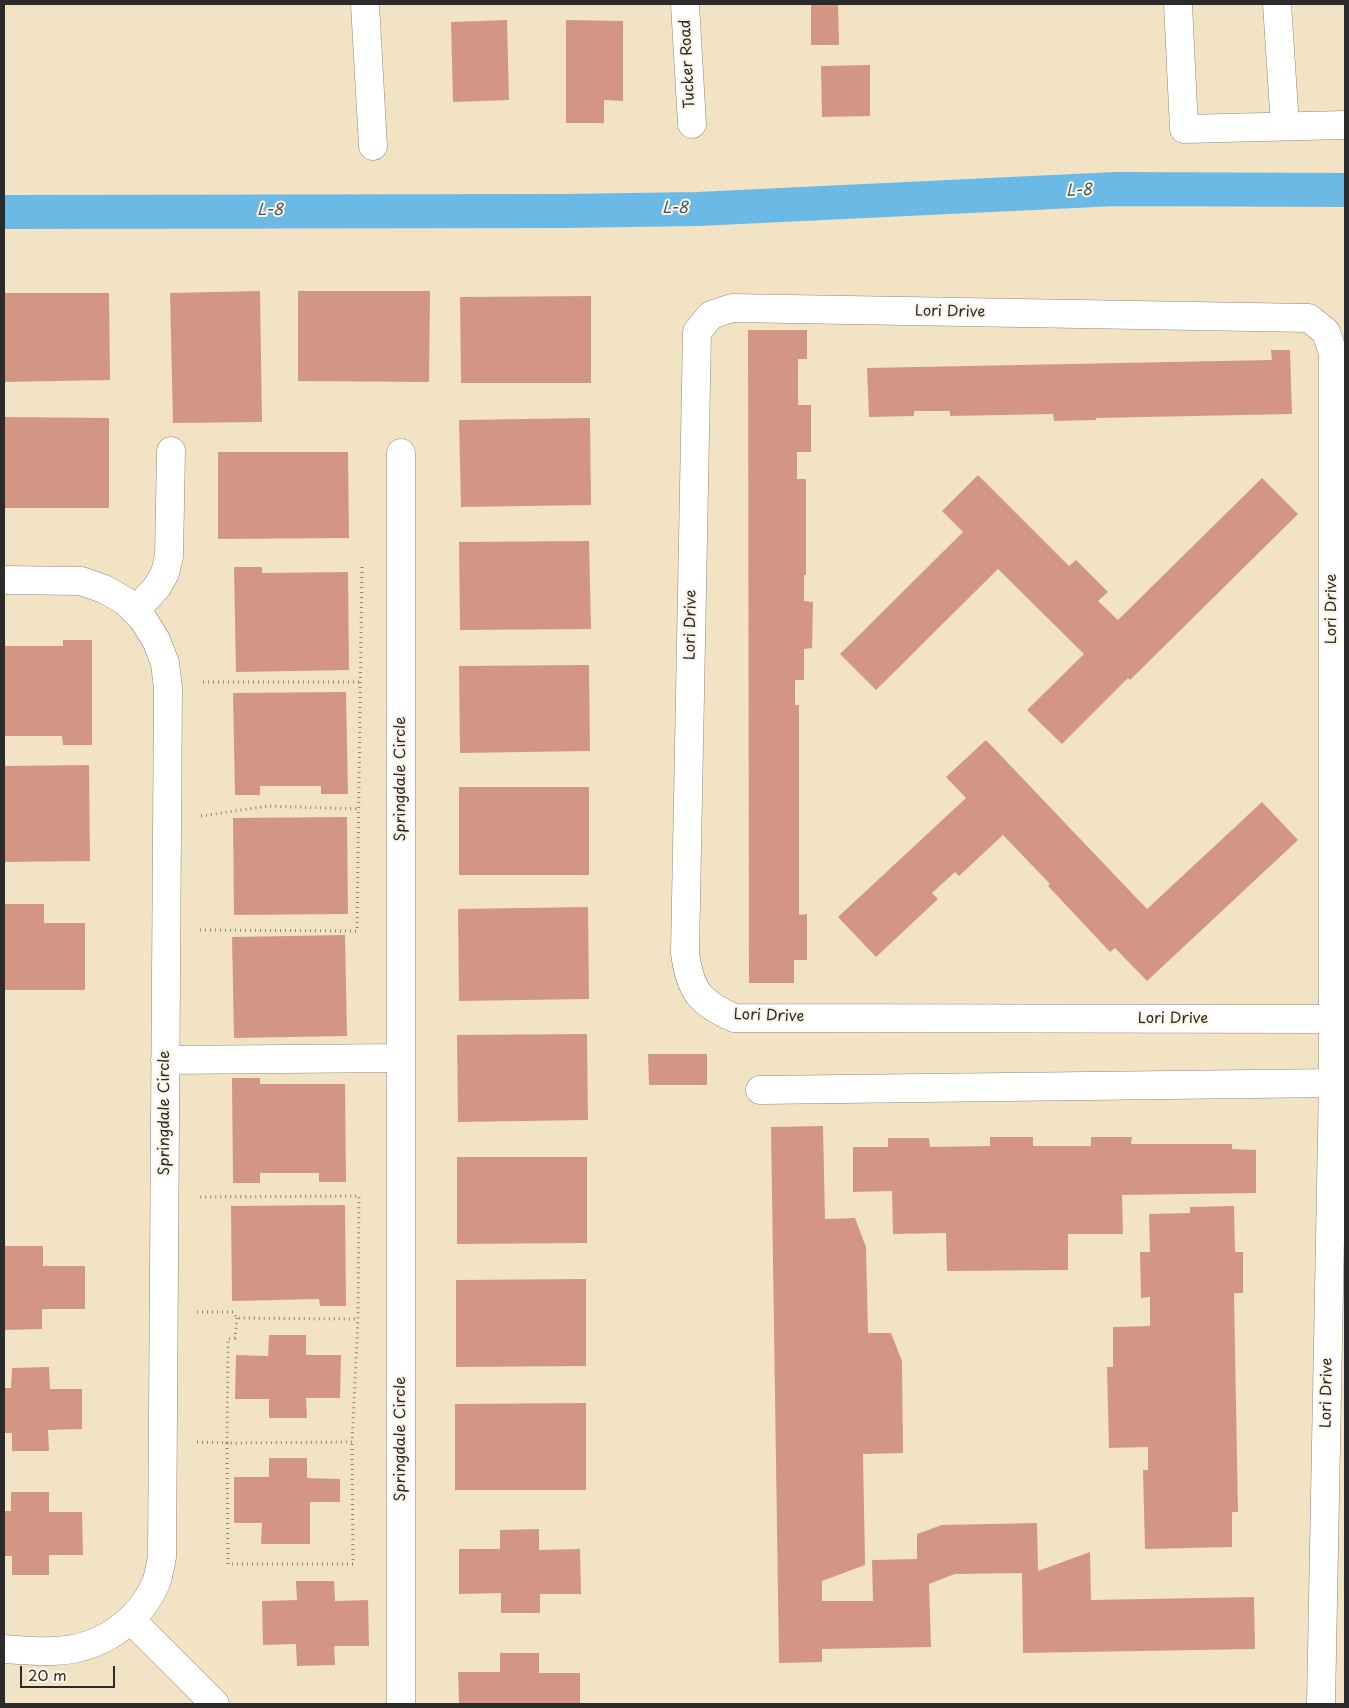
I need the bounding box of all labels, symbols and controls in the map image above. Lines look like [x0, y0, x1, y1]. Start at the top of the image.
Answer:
street label: Tucker Road [677, 19, 699, 109]
water label: L-8 [1065, 181, 1093, 201]
water label: L-8 [662, 199, 688, 219]
water label: L-8 [257, 201, 283, 221]
street label: Lori Drive [915, 302, 985, 322]
street label: Lori Drive [1323, 574, 1341, 644]
street label: Lori Drive [681, 590, 701, 660]
street label: Springdale Circle [392, 716, 410, 842]
street label: Lori Drive [733, 1006, 805, 1026]
street label: Lori Drive [1138, 1010, 1208, 1028]
street label: Springdale Circle [156, 1050, 174, 1176]
street label: Lori Drive [1317, 1358, 1337, 1428]
street label: Springdale Circle [392, 1376, 410, 1502]
scale bar [22, 1656, 118, 1688]
text: 20 m [28, 1663, 67, 1686]

